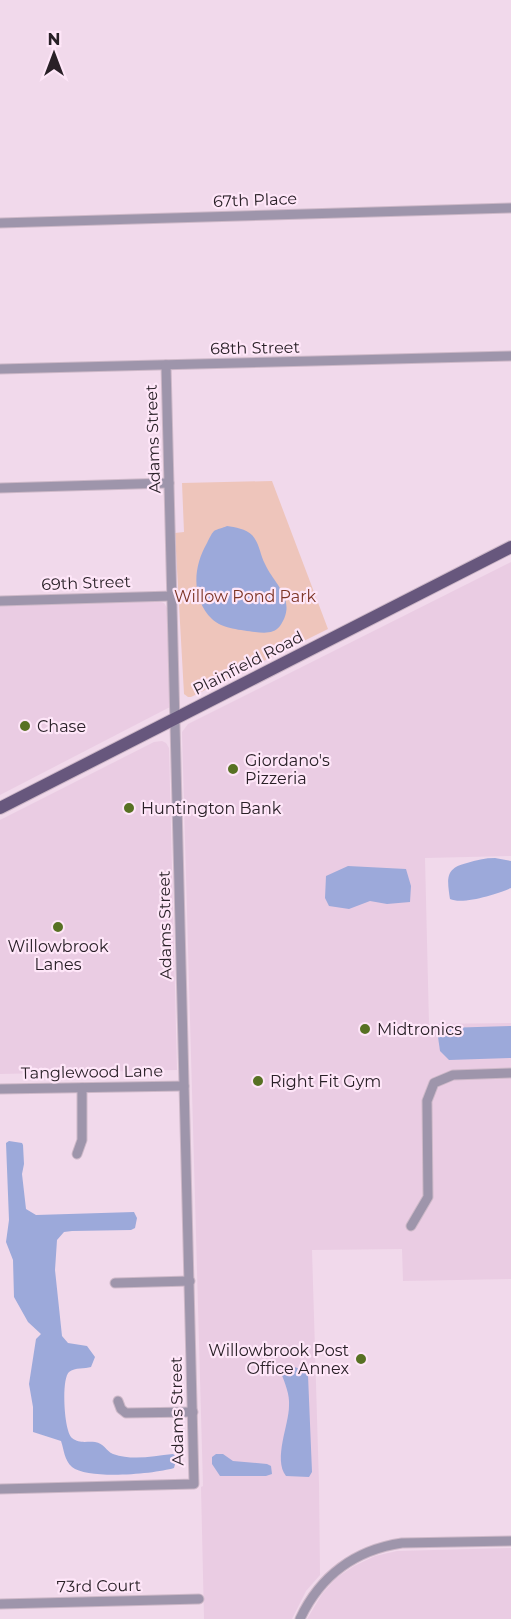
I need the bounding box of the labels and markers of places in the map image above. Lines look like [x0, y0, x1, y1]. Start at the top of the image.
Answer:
place label: Chase [37, 717, 86, 736]
marker: Chase [18, 719, 32, 733]
place label: Giordano's Pizzeria [245, 751, 330, 788]
marker: Giordano's Pizzeria [226, 762, 240, 776]
place label: Huntington Bank [141, 799, 282, 818]
marker: Huntington Bank [122, 801, 136, 815]
marker: Willowbrook Lanes [51, 920, 65, 934]
place label: Willowbrook Lanes [8, 937, 109, 974]
place label: Midtronics [377, 1020, 462, 1039]
marker: Midtronics [358, 1022, 372, 1036]
place label: Right Fit Gym [270, 1072, 381, 1091]
marker: Right Fit Gym [251, 1074, 265, 1088]
place label: Willowbrook Post Office Annex [208, 1341, 350, 1378]
marker: Willowbrook Post Office Annex [354, 1352, 368, 1366]

